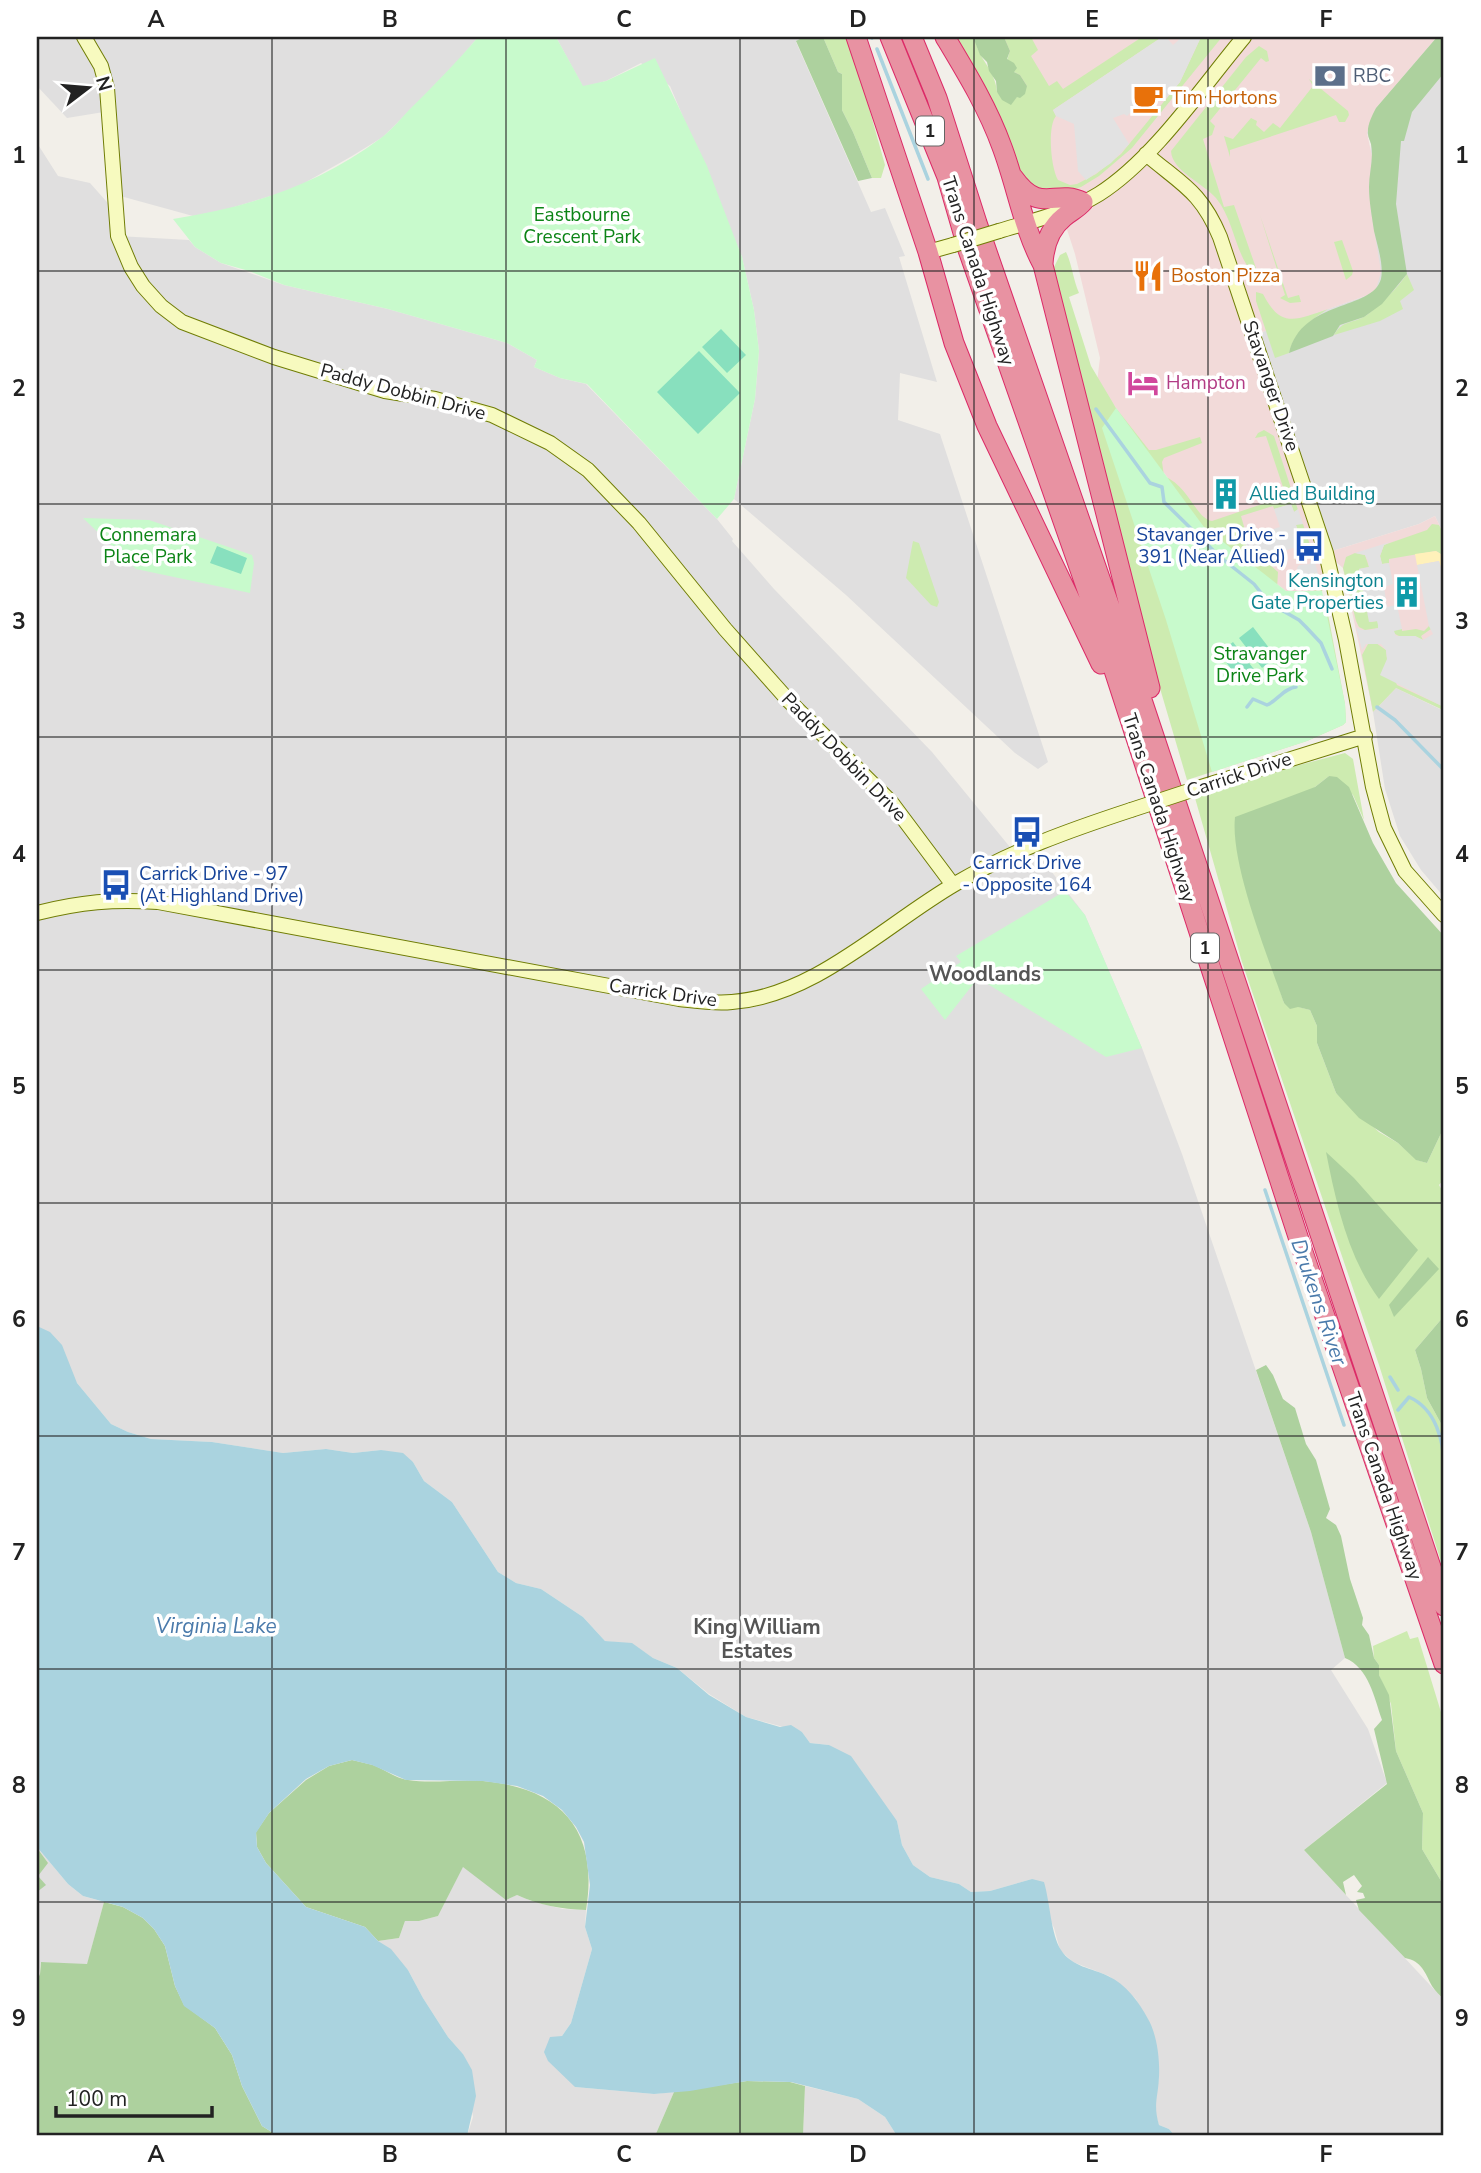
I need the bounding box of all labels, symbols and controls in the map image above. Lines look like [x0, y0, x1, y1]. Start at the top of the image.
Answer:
text: A [147, 4, 165, 35]
text: B [382, 4, 398, 35]
text: C [616, 4, 632, 35]
text: D [849, 4, 867, 35]
text: E [1085, 4, 1099, 35]
text: F [1320, 4, 1333, 35]
north arrow [52, 52, 122, 122]
bank icon: RBC [1313, 59, 1347, 93]
place label: RBC [1353, 63, 1391, 89]
text: N [89, 73, 118, 94]
cafe icon: Tim Hortons [1131, 81, 1165, 115]
place label: Tim Hortons [1171, 85, 1277, 111]
road number: 1 [916, 116, 944, 146]
text: 1 [12, 140, 26, 171]
text: 1 [1455, 140, 1469, 171]
street label: Trans Canada Highway [935, 173, 1021, 369]
park label: Eastbourne Crescent Park [523, 202, 641, 250]
restaurant icon: Boston Pizza [1131, 259, 1165, 293]
place label: Boston Pizza [1171, 263, 1280, 289]
street label: Stavanger Drive [1236, 317, 1306, 455]
street label: Paddy Dobbin Drive [317, 357, 489, 427]
hotel icon: Hampton [1126, 366, 1160, 400]
place label: Hampton [1166, 370, 1246, 396]
text: 2 [12, 373, 26, 404]
text: 2 [1455, 373, 1469, 404]
building icon: Allied Building [1209, 477, 1243, 511]
place label: Allied Building [1249, 481, 1375, 507]
park label: Connemara Place Park [99, 522, 197, 570]
place label: Stavanger Drive - 391 (Near Allied) [1136, 522, 1286, 570]
bus stop icon: Stavanger Drive - 391 (Near Allied) [1292, 529, 1326, 563]
place label: Kensington Gate Properties [1251, 568, 1384, 616]
building icon: Kensington Gate Properties [1390, 575, 1424, 609]
text: 3 [12, 606, 26, 637]
text: 3 [1455, 606, 1469, 637]
park label: Stravanger Drive Park [1213, 641, 1307, 689]
street label: Paddy Dobbin Drive [775, 687, 913, 827]
street label: Trans Canada Highway [1116, 710, 1202, 906]
street label: Carrick Drive [1183, 746, 1295, 804]
bus stop icon: Carrick Drive - Opposite 164 [1010, 815, 1044, 849]
text: 4 [12, 839, 26, 870]
text: 4 [1455, 839, 1469, 870]
place label: Carrick Drive - Opposite 164 [962, 850, 1092, 898]
place label: Carrick Drive - 97 (At Highland Drive) [139, 861, 304, 909]
bus stop icon: Carrick Drive - 97 (At Highland Drive) [99, 868, 133, 902]
road number: 1 [1191, 933, 1219, 962]
district label: Woodlands [929, 960, 1041, 988]
street label: Carrick Drive [607, 973, 719, 1013]
text: 5 [12, 1071, 26, 1102]
text: 5 [1455, 1071, 1469, 1102]
water label: Drukens River [1284, 1235, 1354, 1369]
text: 6 [12, 1304, 26, 1335]
text: 6 [1455, 1304, 1469, 1335]
street label: Trans Canada Highway [1340, 1389, 1428, 1584]
text: 7 [12, 1537, 26, 1568]
text: 7 [1455, 1537, 1469, 1568]
water label: Virginia Lake [155, 1612, 277, 1640]
district label: King William Estates [693, 1613, 821, 1665]
text: 8 [12, 1770, 26, 1801]
text: 8 [1455, 1770, 1469, 1801]
text: 9 [12, 2003, 26, 2034]
text: 9 [1455, 2003, 1469, 2034]
scale bar [56, 2075, 212, 2119]
text: 100 m [66, 2085, 127, 2113]
text: A [147, 2139, 165, 2170]
text: B [382, 2139, 398, 2170]
text: C [616, 2139, 632, 2170]
text: D [849, 2139, 867, 2170]
text: E [1085, 2139, 1099, 2170]
text: F [1320, 2139, 1333, 2170]

